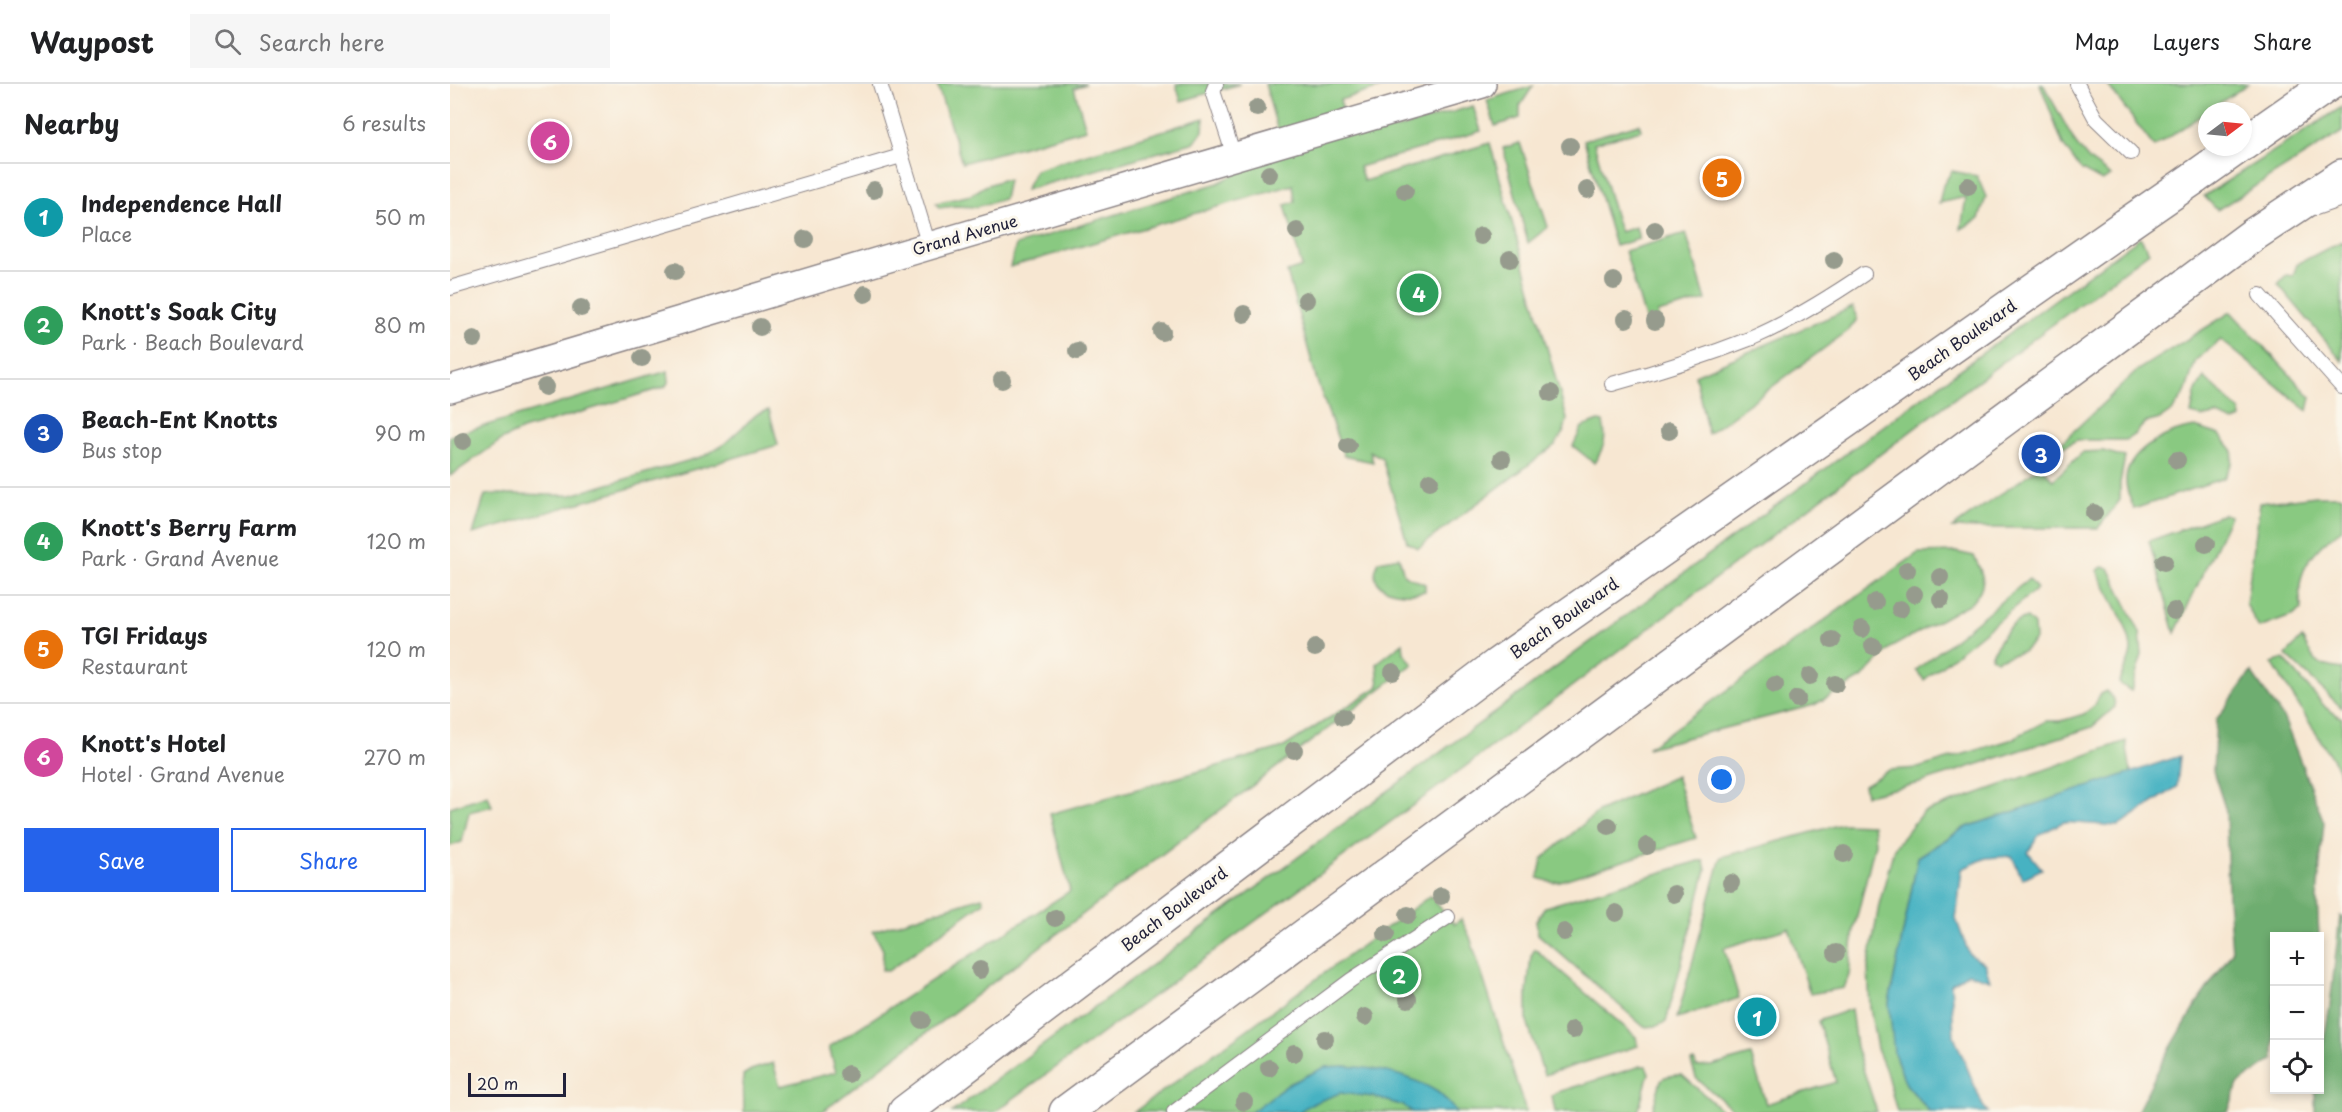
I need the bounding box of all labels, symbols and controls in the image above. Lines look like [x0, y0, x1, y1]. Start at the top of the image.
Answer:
search box [190, 14, 610, 68]
text: Waypost [30, 20, 154, 63]
icon: search [211, 25, 244, 58]
text: Search here [259, 25, 385, 58]
text: Map [2075, 25, 2119, 57]
text: Layers [2152, 25, 2220, 57]
text: Share [2253, 25, 2312, 57]
north arrow [2198, 102, 2252, 156]
text: Nearby [24, 104, 119, 143]
text: 6 results [342, 108, 426, 138]
pin: 6 [530, 118, 570, 164]
pin: 5 [1702, 156, 1742, 200]
text: Independence Hall [81, 186, 282, 219]
text: 1 [39, 202, 48, 232]
text: 50 m [374, 202, 426, 232]
street label: Grand Avenue [909, 208, 1020, 260]
text: Place [81, 219, 132, 249]
pin: 4 [1400, 270, 1438, 316]
street label: Beach Boulevard [1902, 293, 2021, 386]
text: Knott's Soak City [81, 294, 277, 327]
text: 2 [36, 310, 51, 340]
text: 80 m [374, 310, 426, 340]
text: Park · Beach Boulevard [81, 327, 304, 357]
text: Beach-Ent Knotts [81, 402, 278, 435]
text: 3 [37, 418, 50, 448]
text: 90 m [375, 418, 426, 448]
pin: 3 [2022, 432, 2060, 476]
text: Bus stop [81, 435, 162, 465]
text: Knott's Berry Farm [81, 510, 297, 543]
text: 4 [37, 526, 50, 556]
text: 120 m [367, 526, 426, 556]
text: Park · Grand Avenue [81, 543, 279, 573]
street label: Beach Boulevard [1504, 571, 1623, 664]
text: TGI Fridays [81, 618, 208, 651]
text: 5 [37, 634, 50, 664]
text: 120 m [367, 634, 426, 664]
text: Restaurant [81, 651, 188, 681]
text: Knott's Hotel [81, 726, 226, 759]
text: 6 [36, 742, 51, 772]
text: 270 m [363, 742, 426, 772]
text: Hotel · Grand Avenue [81, 759, 285, 789]
your location [1707, 765, 1736, 794]
button: Save [24, 828, 219, 892]
button: Share [231, 828, 426, 892]
street label: Beach Boulevard [1115, 860, 1232, 956]
map controls [2270, 932, 2324, 1094]
button: + [2270, 932, 2324, 986]
pin: 2 [1380, 952, 1418, 998]
button: − [2270, 986, 2324, 1040]
pin: 1 [1738, 994, 1776, 1040]
button: locate [2270, 1040, 2324, 1094]
scale bar [468, 1070, 566, 1098]
text: 20 m [477, 1071, 518, 1095]

